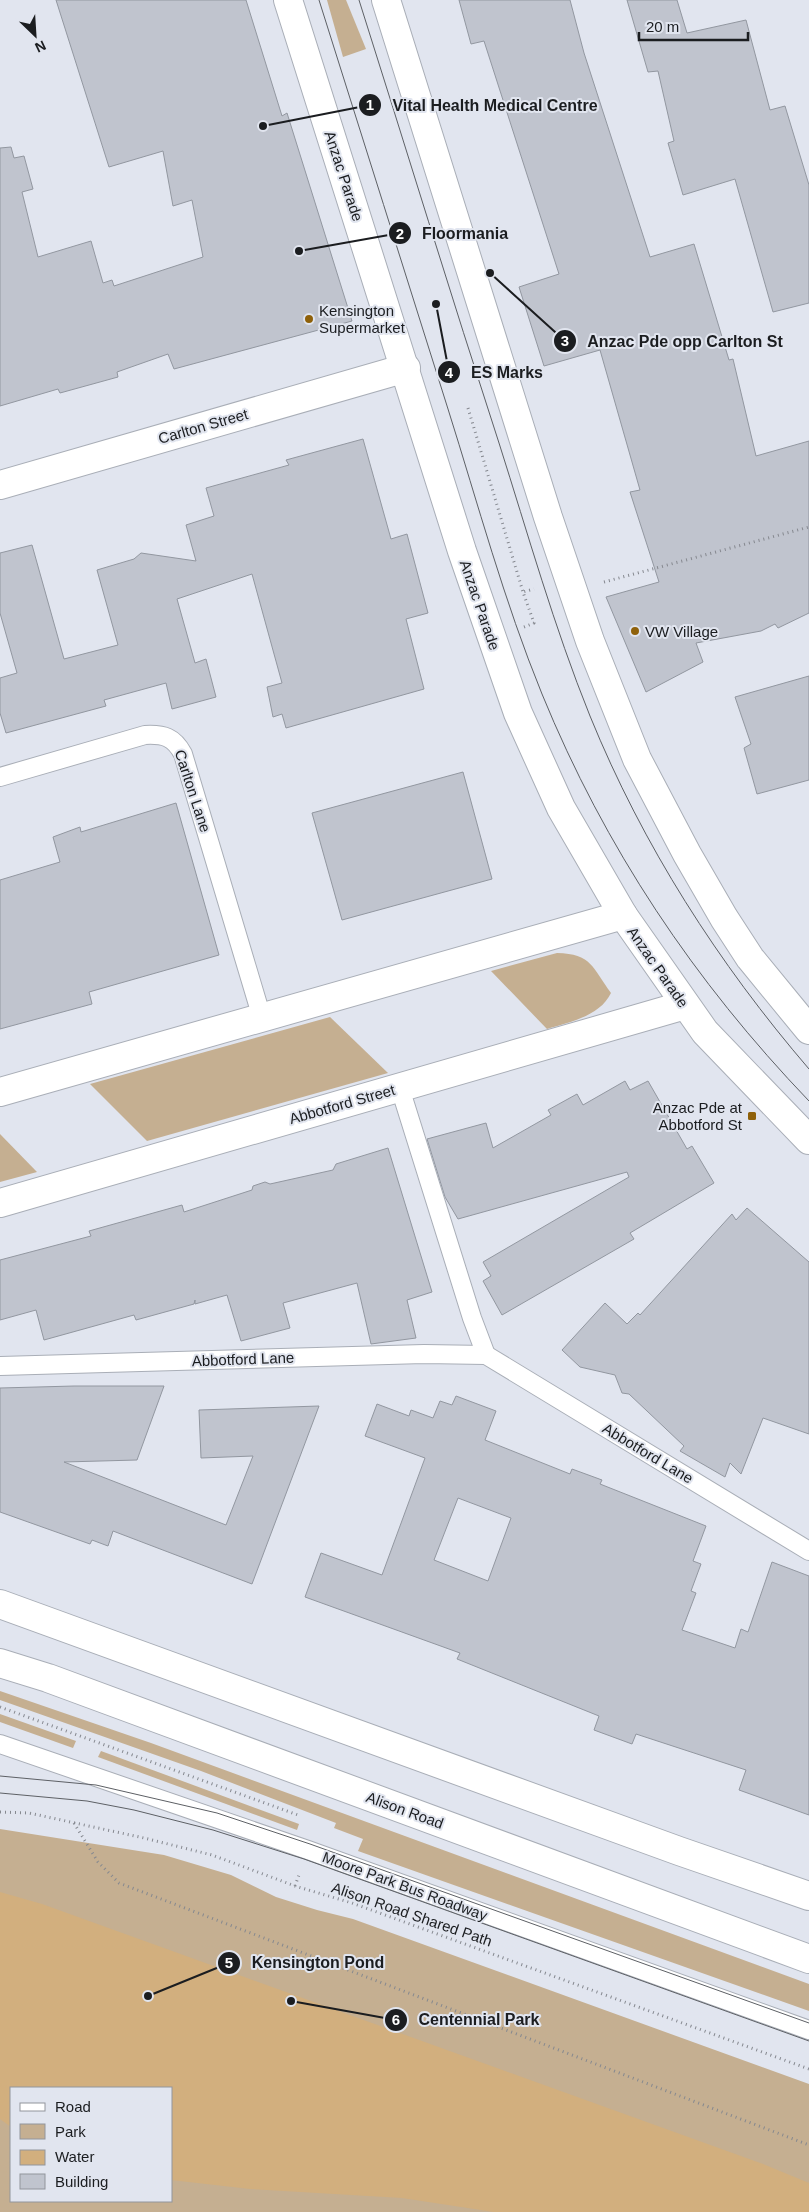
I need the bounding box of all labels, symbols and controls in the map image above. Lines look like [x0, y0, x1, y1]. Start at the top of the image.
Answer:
north arrow [10, 10, 60, 60]
scale bar [639, 10, 748, 42]
text: 20 m [646, 18, 679, 35]
text: N [33, 37, 48, 56]
callout: Vital Health Medical Centre [357, 89, 608, 120]
text: 1 [366, 96, 374, 113]
text: Vital Health Medical Centre [392, 97, 598, 114]
street label: Anzac Parade [321, 129, 367, 223]
callout: Floormania [387, 218, 518, 249]
text: 2 [396, 225, 404, 242]
text: Floormania [422, 225, 508, 242]
place label: Kensington Supermarket [319, 302, 406, 336]
marker: Kensington Supermarket [303, 313, 315, 325]
callout: Anzac Pde opp Carlton St [552, 326, 793, 357]
text: 3 [561, 332, 569, 349]
text: Anzac Pde opp Carlton St [587, 333, 783, 350]
callout: ES Marks [436, 357, 553, 388]
text: 4 [445, 364, 454, 381]
text: ES Marks [471, 364, 543, 381]
street label: Carlton Street [156, 405, 251, 447]
street label: Anzac Parade [457, 558, 503, 652]
place label: VW Village [645, 623, 718, 640]
marker: VW Village [629, 625, 641, 637]
street label: Carlton Lane [172, 748, 214, 834]
street label: Anzac Parade [624, 924, 692, 1010]
street label: Abbotford Street [287, 1081, 398, 1127]
place label: Anzac Pde at Abbotford St [653, 1099, 743, 1133]
marker: Anzac Pde at Abbotford St [746, 1110, 758, 1122]
street label: Abbotford Lane [191, 1349, 295, 1369]
street label: Abbotford Lane [600, 1419, 696, 1487]
street label: Alison Road [364, 1788, 446, 1832]
street label: Moore Park Bus Roadway [320, 1848, 490, 1924]
street label: Alison Road Shared Path [330, 1879, 494, 1949]
callout: Kensington Pond [217, 1947, 394, 1978]
text: 5 [225, 1954, 233, 1971]
text: Kensington Pond [252, 1954, 384, 1971]
callout: Centennial Park [383, 2004, 549, 2035]
text: 6 [392, 2011, 400, 2028]
text: Centennial Park [419, 2011, 540, 2028]
legend [10, 2087, 172, 2202]
text: Road [55, 2098, 91, 2115]
text: Park [55, 2123, 86, 2140]
text: Water [55, 2148, 94, 2165]
text: Building [55, 2173, 108, 2190]

